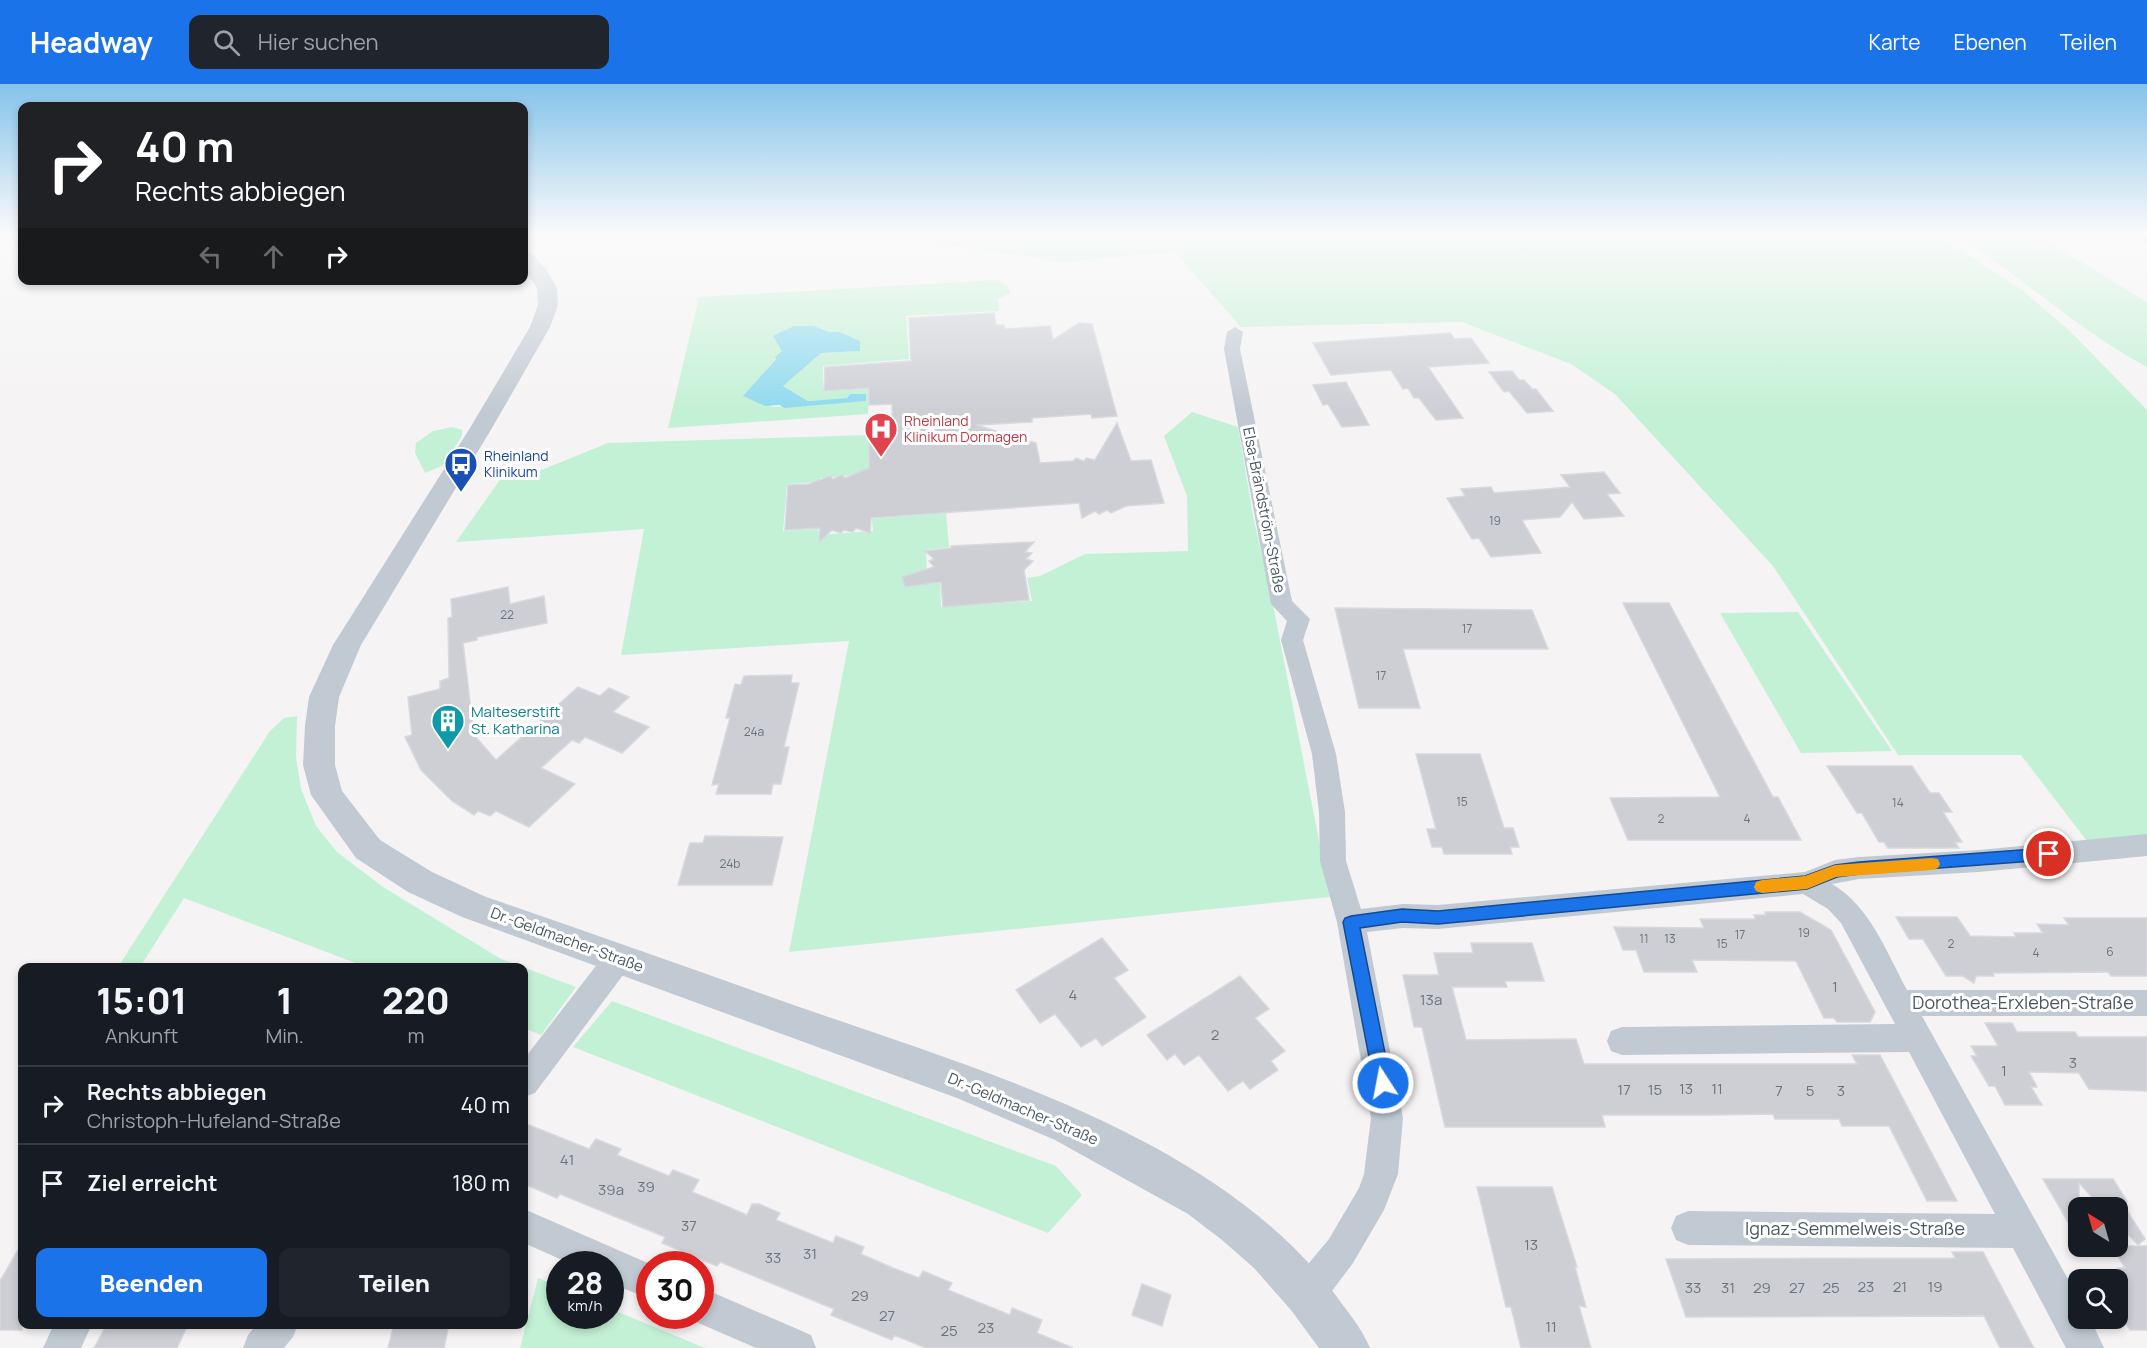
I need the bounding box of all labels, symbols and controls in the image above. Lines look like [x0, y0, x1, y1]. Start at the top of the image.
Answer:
search box [189, 15, 609, 69]
text: Headway [30, 23, 153, 61]
icon: search [210, 26, 243, 59]
text: Hier suchen [258, 27, 379, 57]
text: Karte [1868, 28, 1920, 56]
text: Ebenen [1953, 28, 2027, 56]
text: Teilen [2060, 28, 2117, 56]
text: 40 m [135, 117, 234, 175]
icon: right [36, 126, 114, 204]
text: Rechts abbiegen [135, 172, 346, 209]
icon: left [194, 240, 227, 273]
icon: ahead [257, 240, 290, 273]
icon: right [320, 240, 353, 273]
hospital icon: Rheinland Klinikum Dormagen [863, 411, 899, 458]
place label: Rheinland Klinikum Dormagen [904, 411, 1027, 446]
street label: Elsa-Brändström-Straße [1238, 425, 1291, 595]
bus stop icon: Rheinland Klinikum [443, 446, 479, 493]
place label: Rheinland Klinikum [484, 446, 549, 481]
house number: 19 [1489, 512, 1501, 529]
house number: 22 [500, 606, 514, 623]
house number: 17 [1462, 620, 1472, 637]
house number: 17 [1376, 667, 1386, 684]
place label: Malteserstift St. Katharina [471, 701, 560, 739]
building icon: Malteserstift St. Katharina [430, 703, 466, 750]
house number: 24a [744, 723, 764, 740]
house number: 15 [1456, 793, 1468, 810]
house number: 14 [1892, 794, 1904, 811]
house number: 2 [1658, 810, 1665, 827]
house number: 4 [1743, 810, 1751, 827]
pin [2023, 828, 2074, 879]
icon: arrive [2032, 837, 2065, 870]
house number: 24b [720, 855, 740, 872]
street label: Dr.-Geldmacher-Straße [488, 902, 647, 977]
house number: 19 [1798, 924, 1810, 941]
house number: 17 [1735, 926, 1745, 943]
house number: 11 [1639, 930, 1649, 947]
house number: 13 [1664, 930, 1676, 947]
house number: 15 [1716, 935, 1728, 952]
house number: 2 [1948, 935, 1955, 952]
house number: 6 [2106, 943, 2114, 960]
house number: 4 [2032, 944, 2040, 961]
text: 15:01 [96, 976, 187, 1025]
text: 1 [276, 976, 293, 1025]
text: 220 [382, 976, 450, 1025]
house number: 1 [1832, 976, 1838, 997]
house number: 4 [1069, 984, 1078, 1005]
house number: 13a [1420, 989, 1442, 1010]
street label: Dorothea-Erxleben-Straße [1912, 990, 2134, 1014]
text: Ankunft [105, 1022, 178, 1049]
text: Min. [265, 1022, 304, 1049]
text: m [407, 1022, 424, 1049]
house number: 2 [1211, 1024, 1219, 1045]
position arrow [1351, 1051, 1415, 1115]
house number: 3 [2069, 1052, 2077, 1073]
house number: 1 [2001, 1060, 2007, 1081]
street label: Dr.-Geldmacher-Straße [945, 1067, 1102, 1150]
text: Rechts abbiegen [87, 1077, 266, 1107]
house number: 13 [1679, 1078, 1693, 1099]
house number: 11 [1711, 1078, 1723, 1099]
house number: 17 [1617, 1079, 1631, 1100]
house number: 15 [1648, 1079, 1662, 1100]
house number: 7 [1775, 1080, 1783, 1101]
house number: 5 [1806, 1080, 1814, 1101]
house number: 3 [1837, 1080, 1845, 1101]
icon: right [36, 1089, 69, 1122]
text: 40 m [461, 1090, 510, 1120]
text: Christoph-Hufeland-Straße [87, 1107, 341, 1134]
house number: 41 [560, 1149, 574, 1170]
icon: arrive [36, 1167, 69, 1200]
text: Ziel erreicht [87, 1168, 218, 1198]
text: 180 m [452, 1168, 510, 1198]
house number: 39 [637, 1176, 655, 1197]
house number: 39a [598, 1179, 624, 1200]
north arrow [2068, 1197, 2128, 1257]
map controls [2068, 1197, 2128, 1329]
house number: 37 [681, 1215, 697, 1236]
street label: Ignaz-Semmelweis-Straße [1745, 1216, 1965, 1240]
house number: 13 [1524, 1234, 1538, 1255]
house number: 31 [803, 1243, 817, 1264]
house number: 33 [765, 1247, 781, 1268]
button: Beenden [36, 1248, 267, 1317]
button: Teilen [279, 1248, 510, 1317]
speed limit sign: 30 [636, 1251, 714, 1329]
text: 28 [567, 1262, 603, 1303]
button: search [2068, 1269, 2128, 1329]
house number: 23 [1858, 1276, 1874, 1297]
house number: 21 [1893, 1276, 1907, 1297]
house number: 19 [1927, 1276, 1943, 1297]
house number: 33 [1685, 1277, 1701, 1298]
house number: 31 [1721, 1277, 1735, 1298]
house number: 29 [1753, 1277, 1771, 1298]
house number: 27 [1789, 1277, 1805, 1298]
house number: 25 [1822, 1277, 1840, 1298]
house number: 29 [851, 1285, 869, 1306]
text: km/h [568, 1295, 602, 1316]
house number: 27 [879, 1305, 895, 1326]
house number: 11 [1545, 1316, 1557, 1337]
house number: 23 [978, 1317, 994, 1338]
house number: 25 [940, 1320, 958, 1341]

